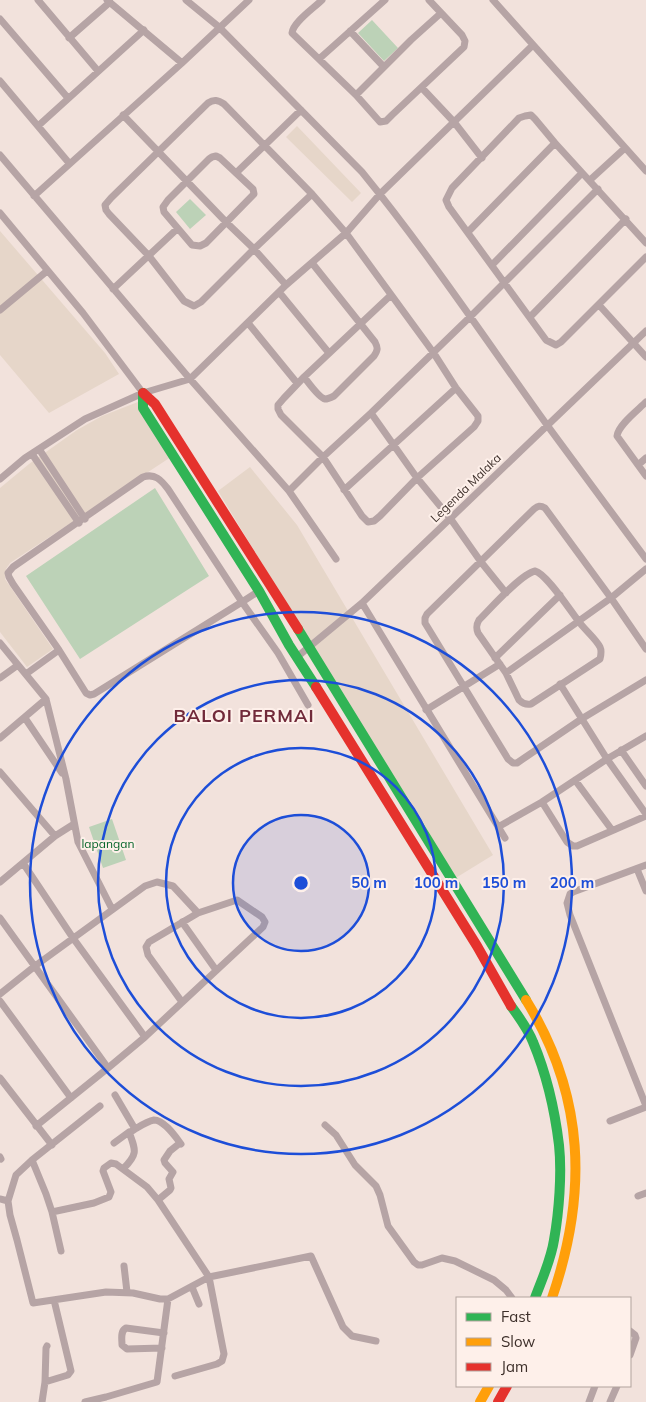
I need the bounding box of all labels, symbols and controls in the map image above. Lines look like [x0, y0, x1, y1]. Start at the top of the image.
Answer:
street label: Legenda Malaka [427, 450, 504, 525]
district label: BALOI PERMAI [173, 704, 315, 727]
park label: lapangan [82, 836, 134, 851]
text: 50 m [351, 873, 387, 892]
text: 100 m [414, 873, 458, 892]
text: 150 m [482, 873, 526, 892]
text: 200 m [550, 873, 594, 892]
centre of rings [292, 874, 310, 892]
legend [456, 1297, 631, 1387]
text: Fast [501, 1307, 531, 1326]
text: Slow [501, 1332, 535, 1351]
text: Jam [501, 1357, 528, 1376]

